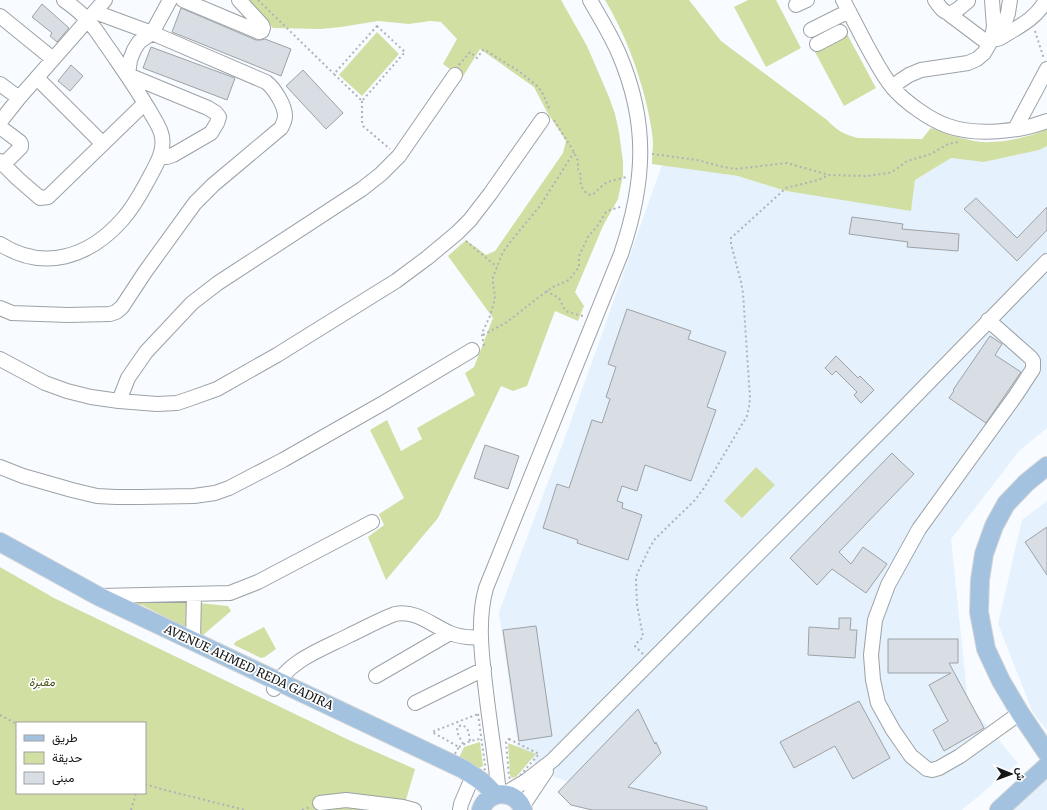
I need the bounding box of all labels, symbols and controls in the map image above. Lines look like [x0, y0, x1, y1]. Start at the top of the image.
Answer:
street label: AVENUE AHMED REDA GADIRA [161, 621, 336, 713]
park label: مقبرة [29, 674, 56, 690]
legend [16, 722, 146, 794]
text: طريق [52, 730, 78, 746]
text: حديقة [52, 750, 82, 765]
north arrow [991, 754, 1031, 794]
text: ش [1014, 767, 1028, 781]
text: مبنى [52, 770, 74, 786]

